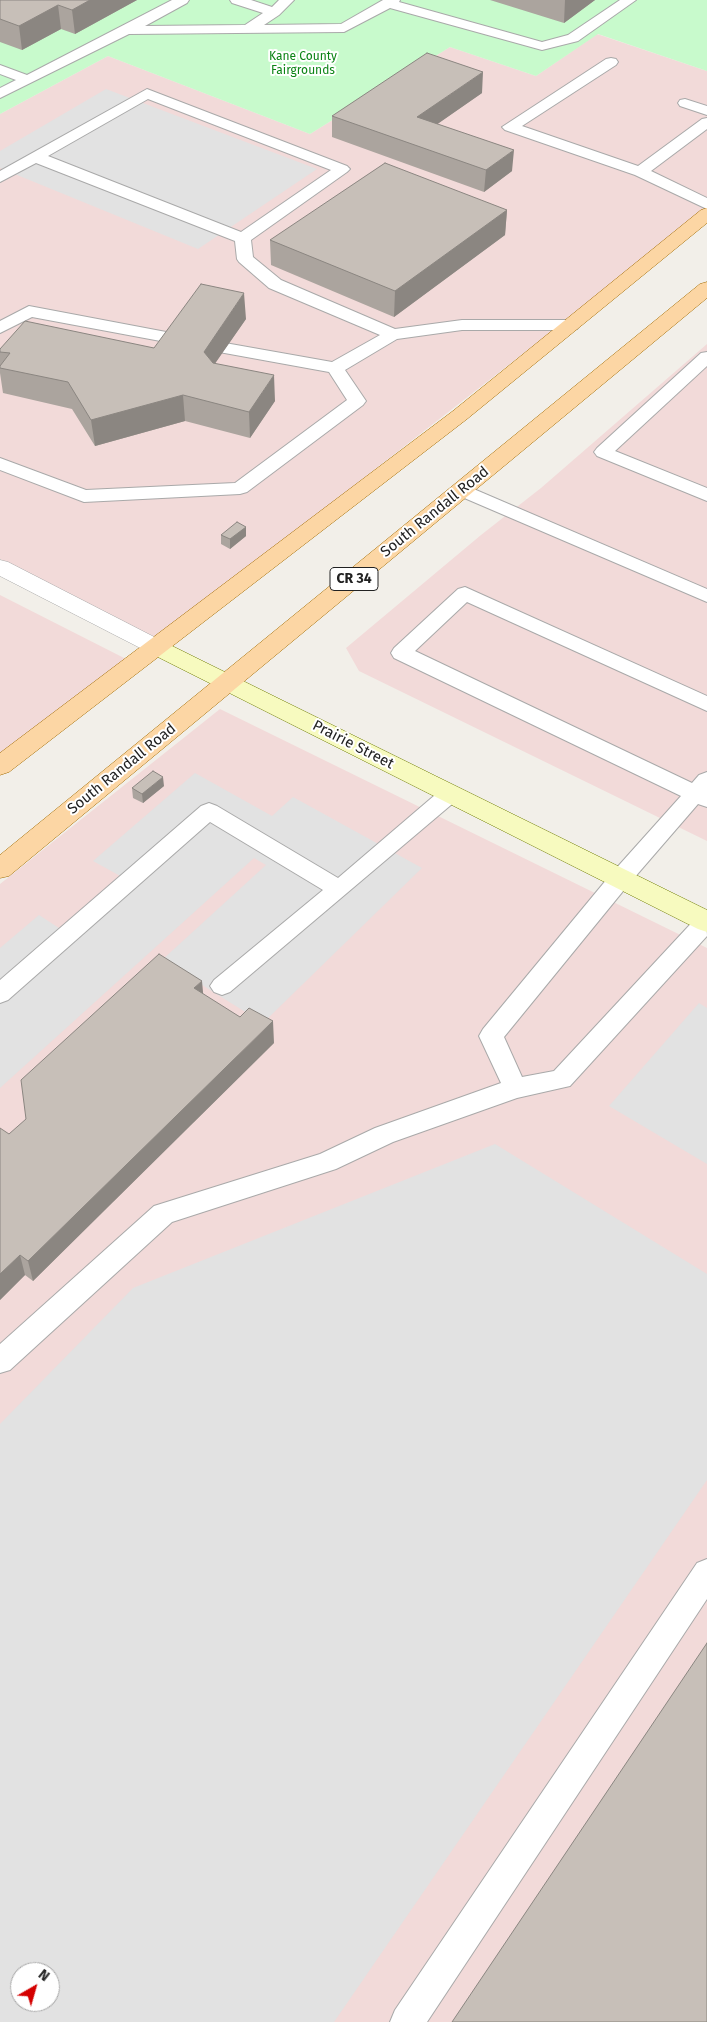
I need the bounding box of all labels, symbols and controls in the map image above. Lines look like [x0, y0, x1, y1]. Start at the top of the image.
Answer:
park label: Kane County Fairgrounds [269, 50, 337, 78]
street label: South Randall Road [377, 463, 493, 561]
road number: CR 34 [330, 568, 378, 590]
street label: Prairie Street [309, 717, 397, 773]
street label: South Randall Road [64, 720, 180, 818]
north arrow [10, 1962, 60, 2012]
text: N [35, 1966, 53, 1985]

